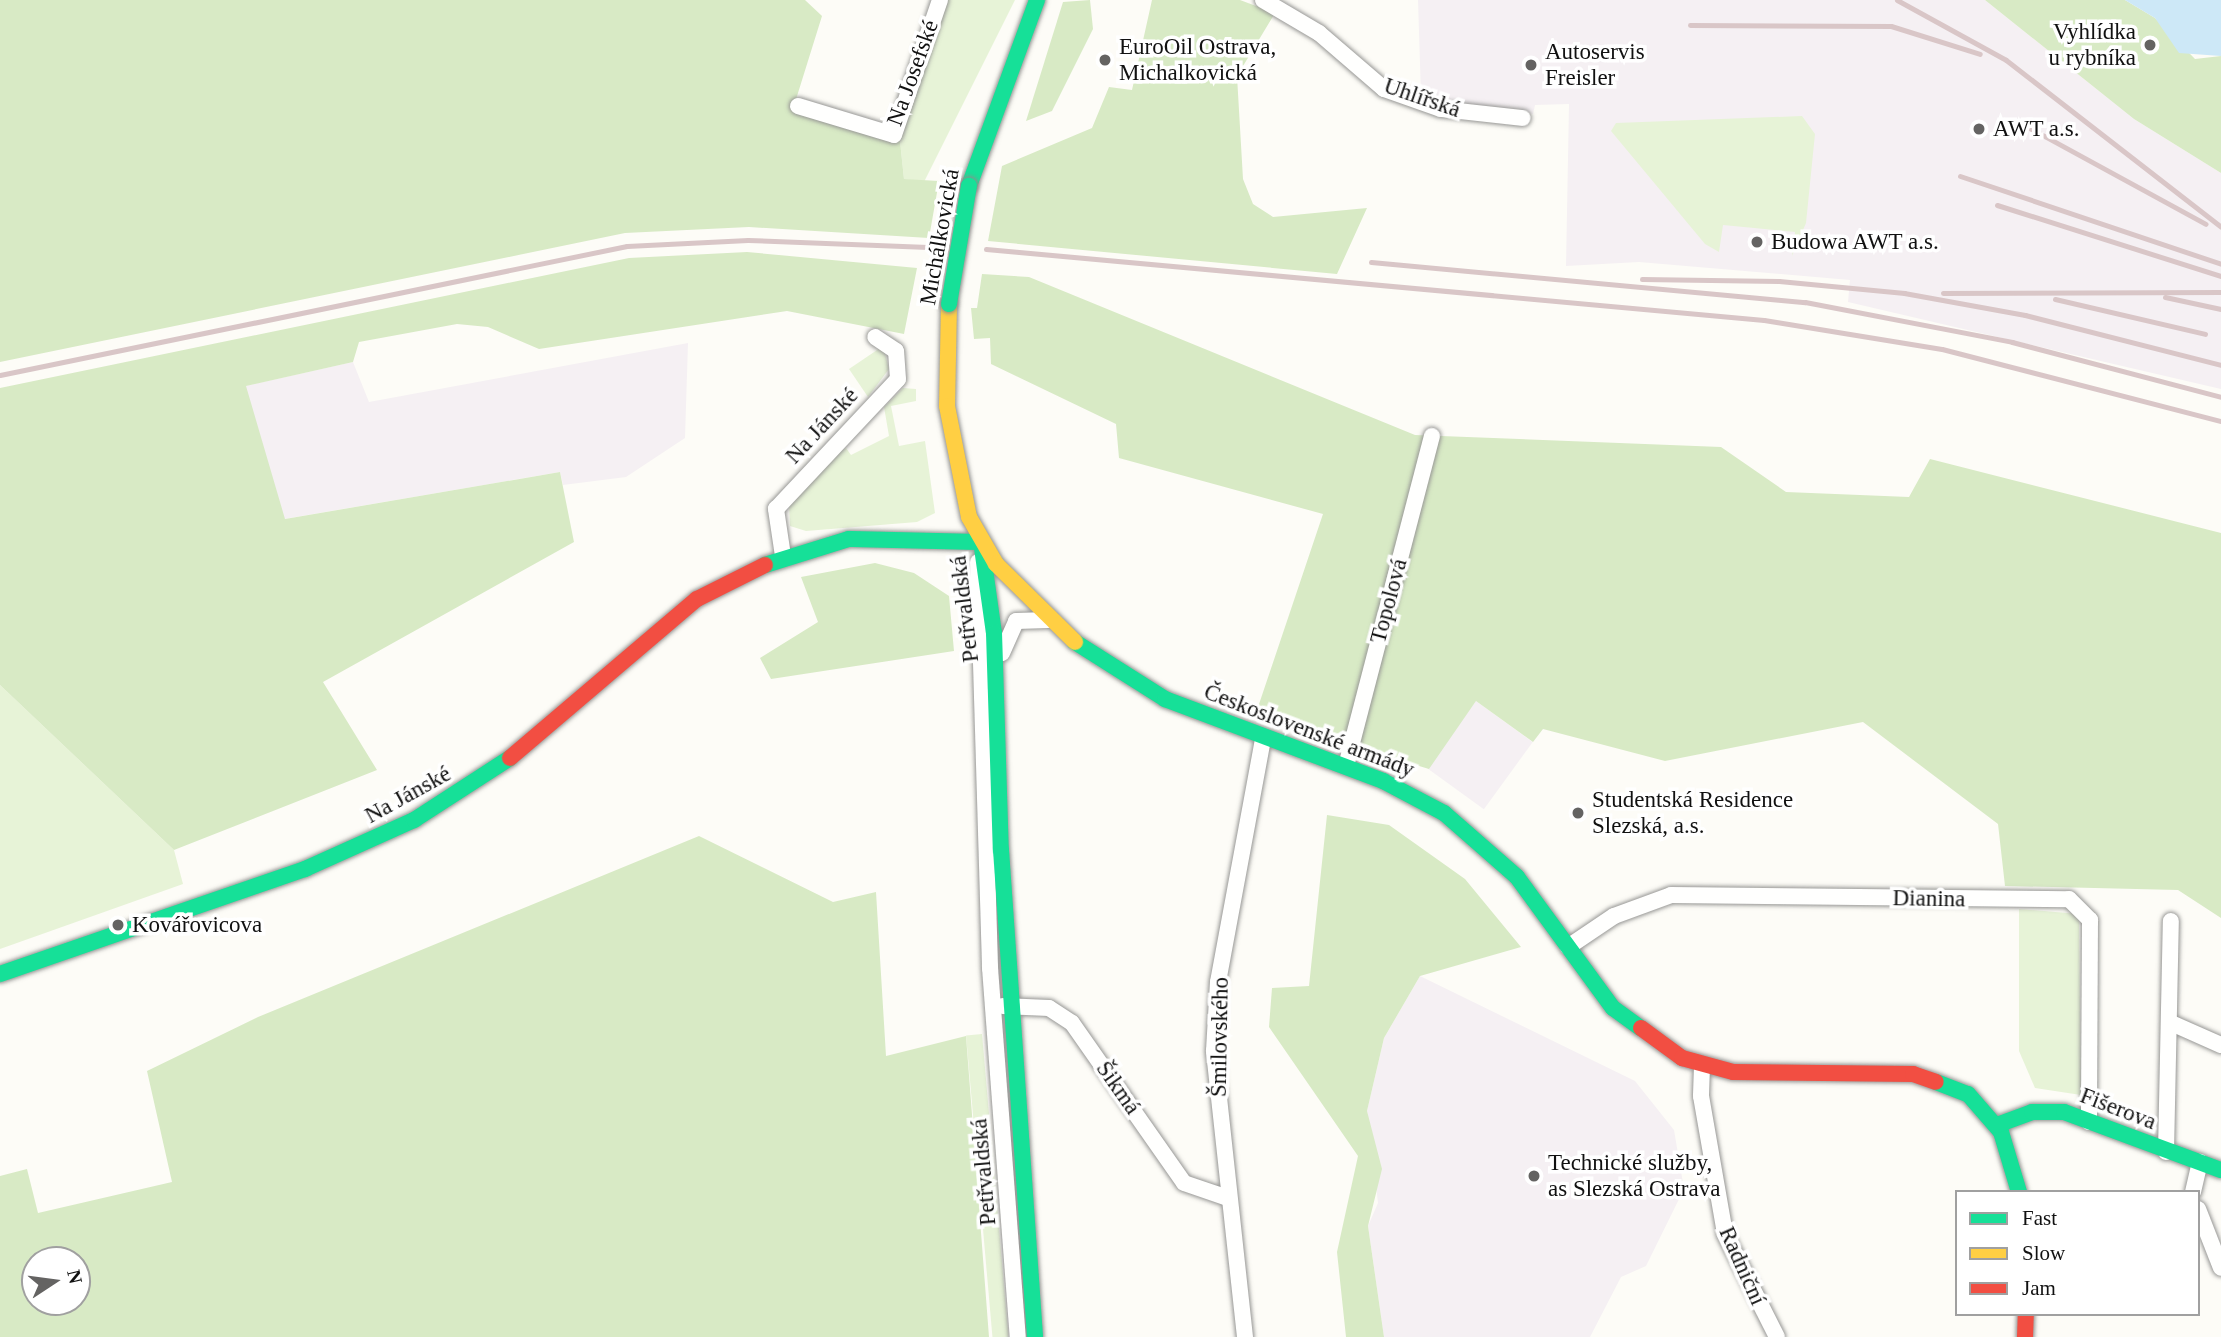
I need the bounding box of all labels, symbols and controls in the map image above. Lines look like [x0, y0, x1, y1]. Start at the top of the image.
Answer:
street label: Na Josefské [881, 16, 945, 130]
place label: Vyhlídka u rybníka [2048, 18, 2136, 72]
place label: EuroOil Ostrava, Michalkovická [1119, 33, 1276, 87]
marker: Vyhlídka u rybníka [2142, 37, 2158, 53]
place label: Autoservis Freisler [1545, 38, 1645, 92]
marker: EuroOil Ostrava, Michalkovická [1097, 52, 1113, 68]
marker: Autoservis Freisler [1523, 57, 1539, 73]
street label: Uhlířská [1380, 72, 1464, 124]
place label: AWT a.s. [1993, 115, 2080, 143]
marker: AWT a.s. [1971, 121, 1987, 137]
street label: Michálkovická [914, 167, 966, 307]
place label: Budowa AWT a.s. [1771, 228, 1940, 256]
marker: Budowa AWT a.s. [1749, 234, 1765, 250]
street label: Na Jánské [780, 382, 864, 470]
street label: Petřvaldská [945, 554, 985, 664]
street label: Topolová [1364, 556, 1414, 646]
street label: Československé armády [1200, 678, 1418, 784]
street label: Na Jánské [360, 760, 456, 830]
place label: Studentská Residence Slezská, a.s. [1592, 786, 1793, 840]
marker: Studentská Residence Slezská, a.s. [1570, 805, 1586, 821]
street label: Dianina [1892, 885, 1966, 913]
place label: Kovářovicova [132, 911, 262, 939]
marker: Kovářovicova [110, 917, 126, 933]
street label: Šmilovského [1205, 977, 1235, 1097]
street label: Šikmá [1090, 1056, 1146, 1120]
street label: Fišerova [2076, 1082, 2160, 1136]
street label: Petřvaldská [966, 1117, 1002, 1227]
place label: Technické služby, as Slezská Ostrava [1548, 1149, 1720, 1203]
marker: Technické služby, as Slezská Ostrava [1526, 1168, 1542, 1184]
legend [1955, 1190, 2200, 1316]
text: Fast [2022, 1206, 2057, 1230]
street label: Radniční [1713, 1222, 1771, 1310]
text: Slow [2022, 1241, 2065, 1265]
north arrow [21, 1246, 91, 1316]
text: N [63, 1268, 87, 1286]
text: Jam [2022, 1276, 2056, 1300]

